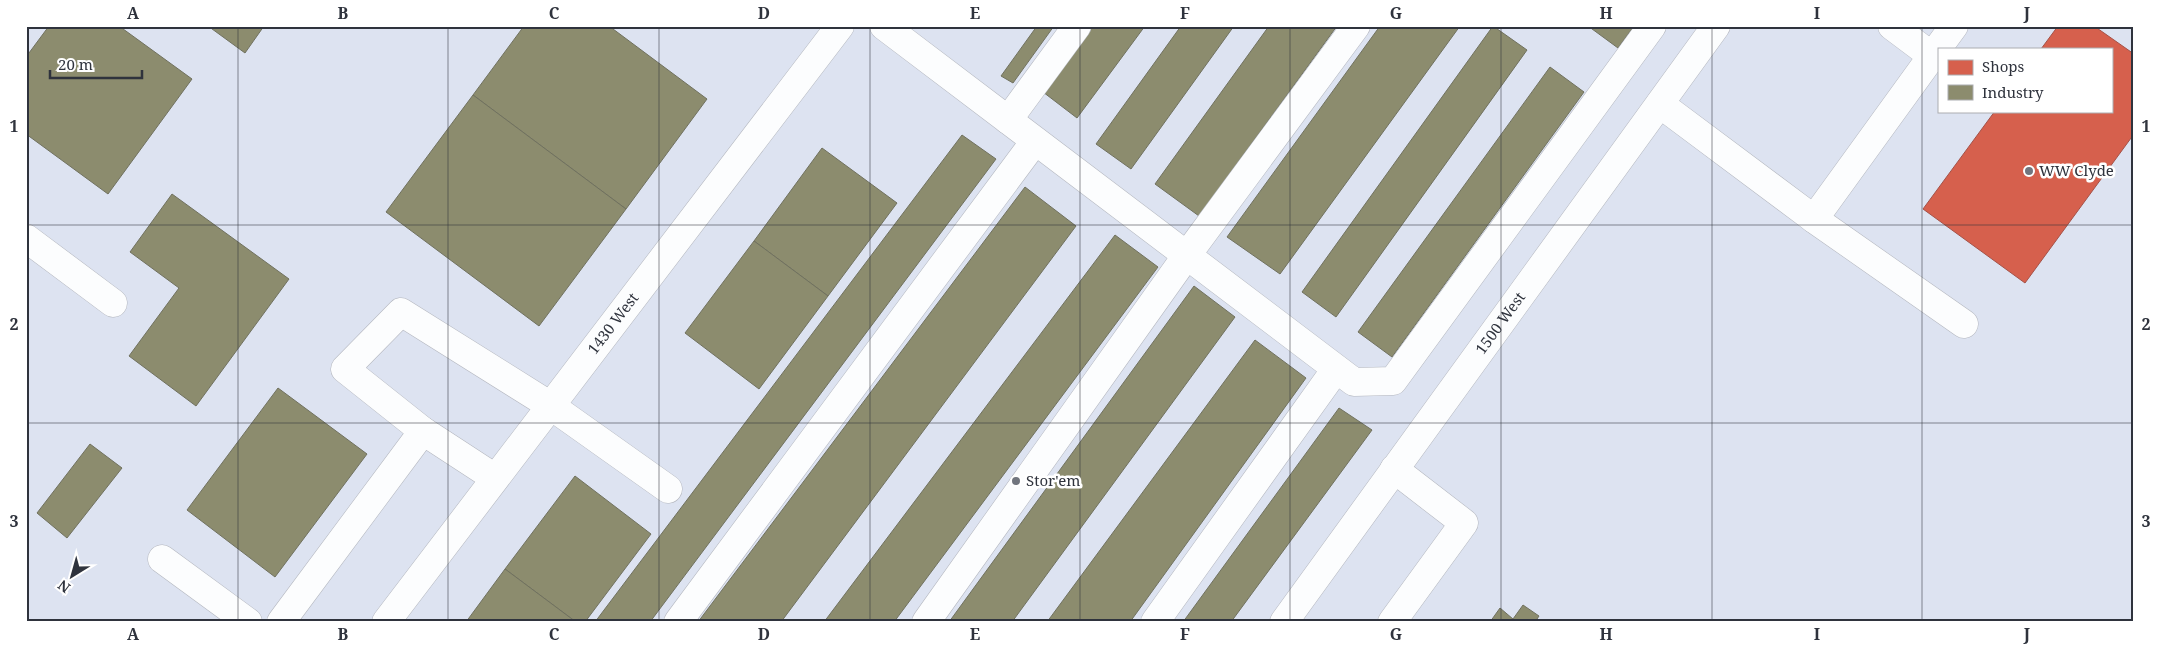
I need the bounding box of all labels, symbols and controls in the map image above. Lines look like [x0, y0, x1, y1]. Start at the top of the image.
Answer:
text: A [127, 2, 140, 24]
text: B [338, 2, 349, 24]
text: C [549, 2, 560, 24]
text: D [758, 2, 770, 24]
text: E [970, 2, 980, 24]
text: F [1180, 2, 1190, 24]
text: G [1390, 2, 1402, 24]
text: H [1599, 2, 1613, 24]
text: I [1814, 2, 1820, 24]
text: J [2023, 2, 2031, 24]
scale bar [50, 48, 142, 80]
legend [1938, 48, 2112, 112]
text: 20 m [58, 54, 93, 74]
text: Shops [1982, 56, 2025, 76]
text: Industry [1982, 82, 2044, 102]
text: 1 [9, 115, 19, 137]
text: 1 [2141, 115, 2151, 137]
place label: WW Clyde [2039, 160, 2114, 180]
marker: WW Clyde [2023, 165, 2035, 177]
street label: 1500 West [1470, 287, 1529, 358]
street label: 1430 West [583, 288, 642, 358]
text: 2 [9, 313, 19, 335]
text: 2 [2141, 313, 2151, 335]
place label: Stor'em [1026, 470, 1080, 490]
marker: Stor'em [1010, 475, 1022, 487]
text: 3 [9, 510, 19, 532]
text: 3 [2141, 510, 2151, 532]
north arrow [48, 550, 98, 600]
text: N [54, 576, 74, 598]
text: A [127, 623, 140, 645]
text: B [338, 623, 349, 645]
text: C [549, 623, 560, 645]
text: D [758, 623, 770, 645]
text: E [970, 623, 980, 645]
text: F [1180, 623, 1190, 645]
text: G [1390, 623, 1402, 645]
text: H [1599, 623, 1613, 645]
text: I [1814, 623, 1820, 645]
text: J [2023, 623, 2031, 645]

